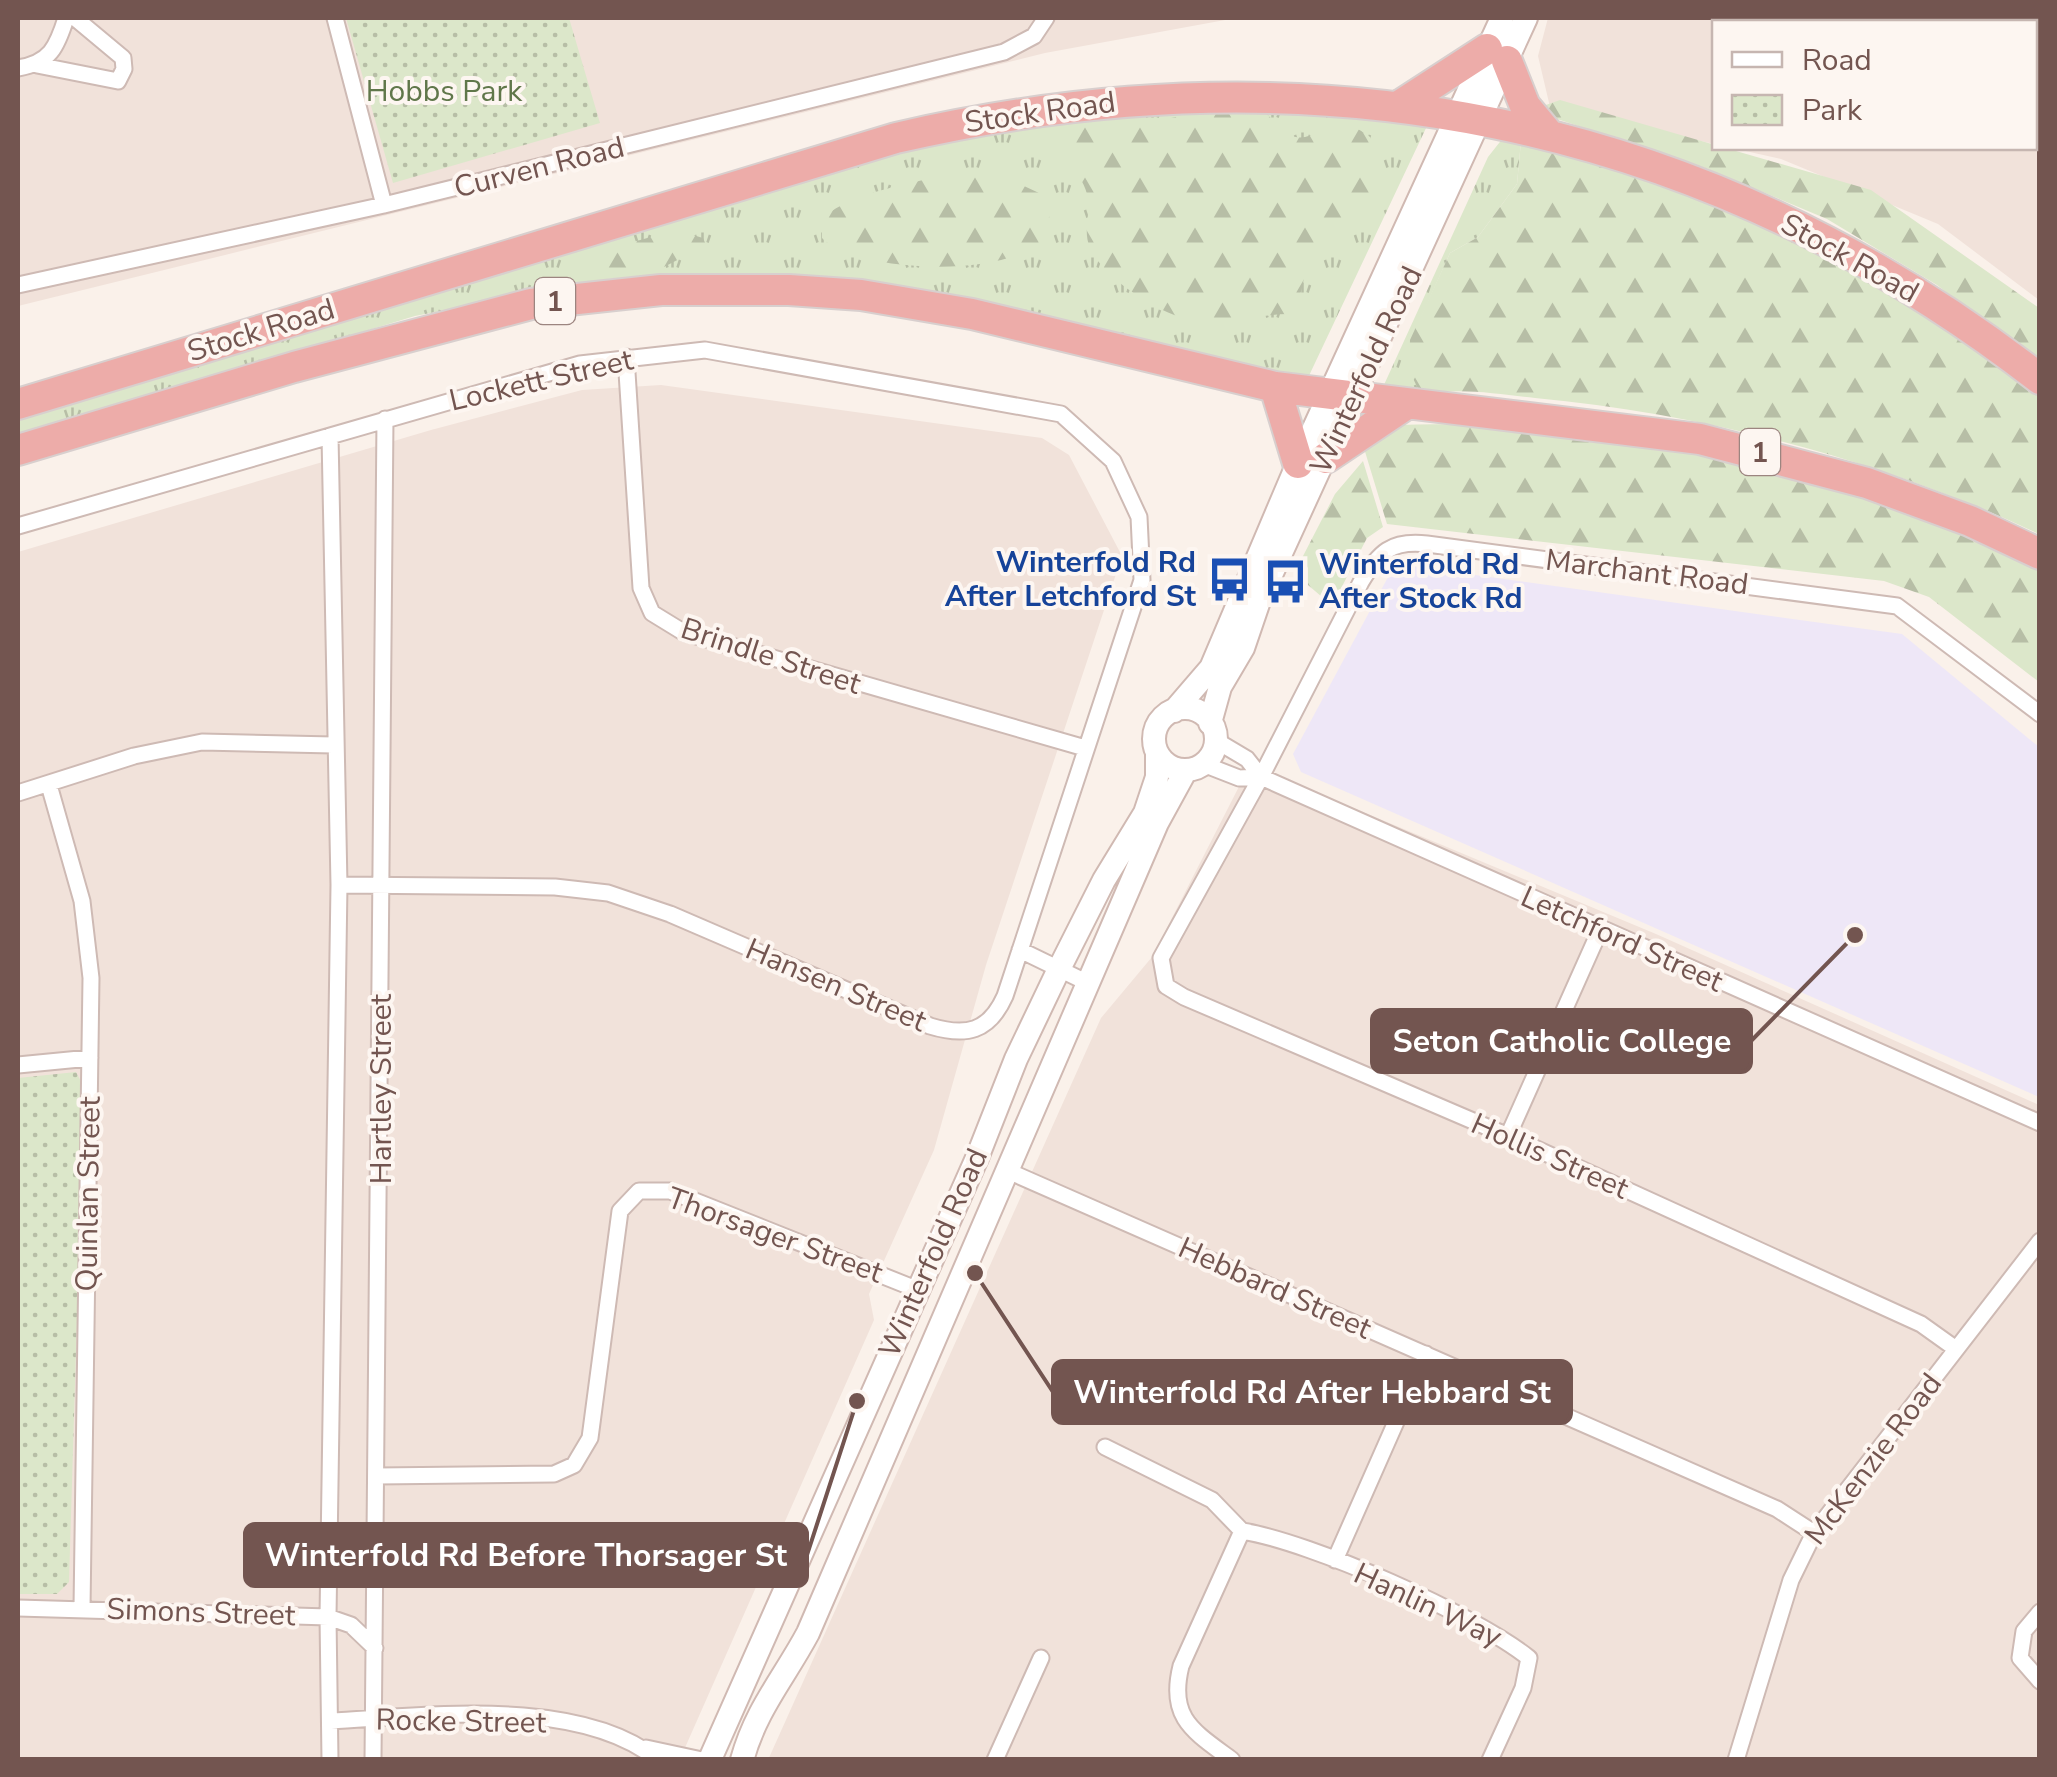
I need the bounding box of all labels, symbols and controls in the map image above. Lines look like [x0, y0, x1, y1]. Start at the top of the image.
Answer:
legend [1712, 20, 2037, 150]
text: Road [1802, 40, 1872, 81]
park label: Hobbs Park [366, 71, 523, 112]
street label: Stock Road [962, 82, 1118, 143]
text: Park [1802, 90, 1863, 131]
street label: Curven Road [450, 127, 629, 208]
street label: Stock Road [1773, 204, 1926, 313]
street label: Winterfold Road [1300, 260, 1433, 481]
road number: 1 [535, 278, 575, 324]
street label: Stock Road [183, 289, 340, 372]
street label: Lockett Street [445, 339, 638, 422]
road number: 1 [1740, 429, 1780, 475]
street label: Marchant Road [1543, 540, 1751, 605]
place label: Winterfold Rd After Letchford St [945, 542, 1196, 617]
place label: Winterfold Rd After Stock Rd [1319, 544, 1523, 619]
bus stop icon: Winterfold Rd After Letchford St [1205, 555, 1253, 603]
bus stop icon: Winterfold Rd After Stock Rd [1262, 557, 1310, 605]
street label: Brindle Street [676, 608, 866, 705]
street label: Letchford Street [1514, 877, 1730, 1003]
street label: Hansen Street [739, 929, 933, 1042]
street label: Hartley Street [361, 993, 402, 1184]
callout: Seton Catholic College [1372, 1010, 1751, 1072]
text: Seton Catholic College [1393, 1020, 1731, 1063]
street label: Quinlan Street [66, 1096, 111, 1292]
street label: Hollis Street [1465, 1104, 1635, 1210]
street label: Winterfold Road [869, 1142, 998, 1364]
street label: Thorsager Street [661, 1177, 889, 1294]
street label: Hebbard Street [1172, 1228, 1378, 1350]
callout: Winterfold Rd After Hebbard St [1053, 1361, 1571, 1423]
street label: McKenzie Road [1795, 1365, 1952, 1554]
text: Winterfold Rd After Hebbard St [1073, 1371, 1552, 1414]
callout: Winterfold Rd Before Thorsager St [245, 1524, 807, 1586]
text: Winterfold Rd Before Thorsager St [265, 1534, 788, 1577]
street label: Hanlin Way [1347, 1553, 1509, 1658]
street label: Simons Street [106, 1589, 297, 1636]
street label: Rocke Street [375, 1700, 547, 1743]

